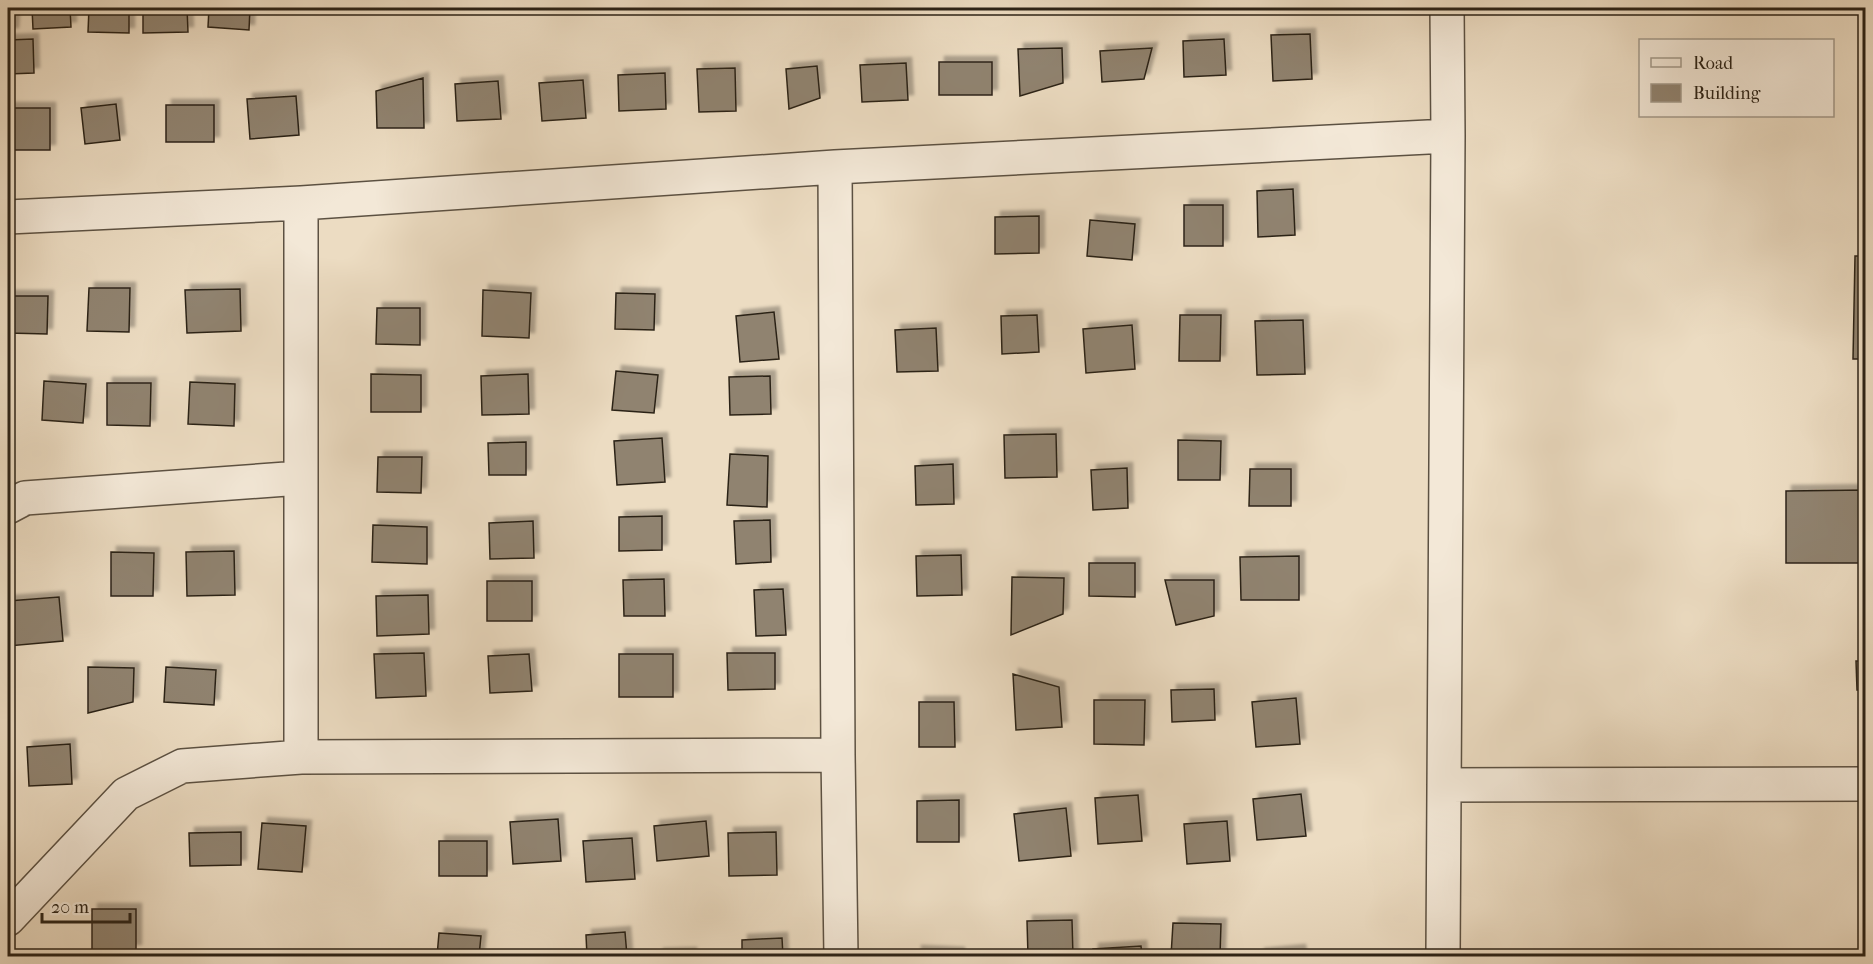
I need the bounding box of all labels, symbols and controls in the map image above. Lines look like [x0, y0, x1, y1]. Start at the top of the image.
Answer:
legend [1639, 39, 1834, 117]
text: Road [1693, 53, 1733, 74]
text: Building [1693, 83, 1761, 104]
scale bar [42, 886, 130, 924]
text: 20 m [51, 897, 89, 918]

